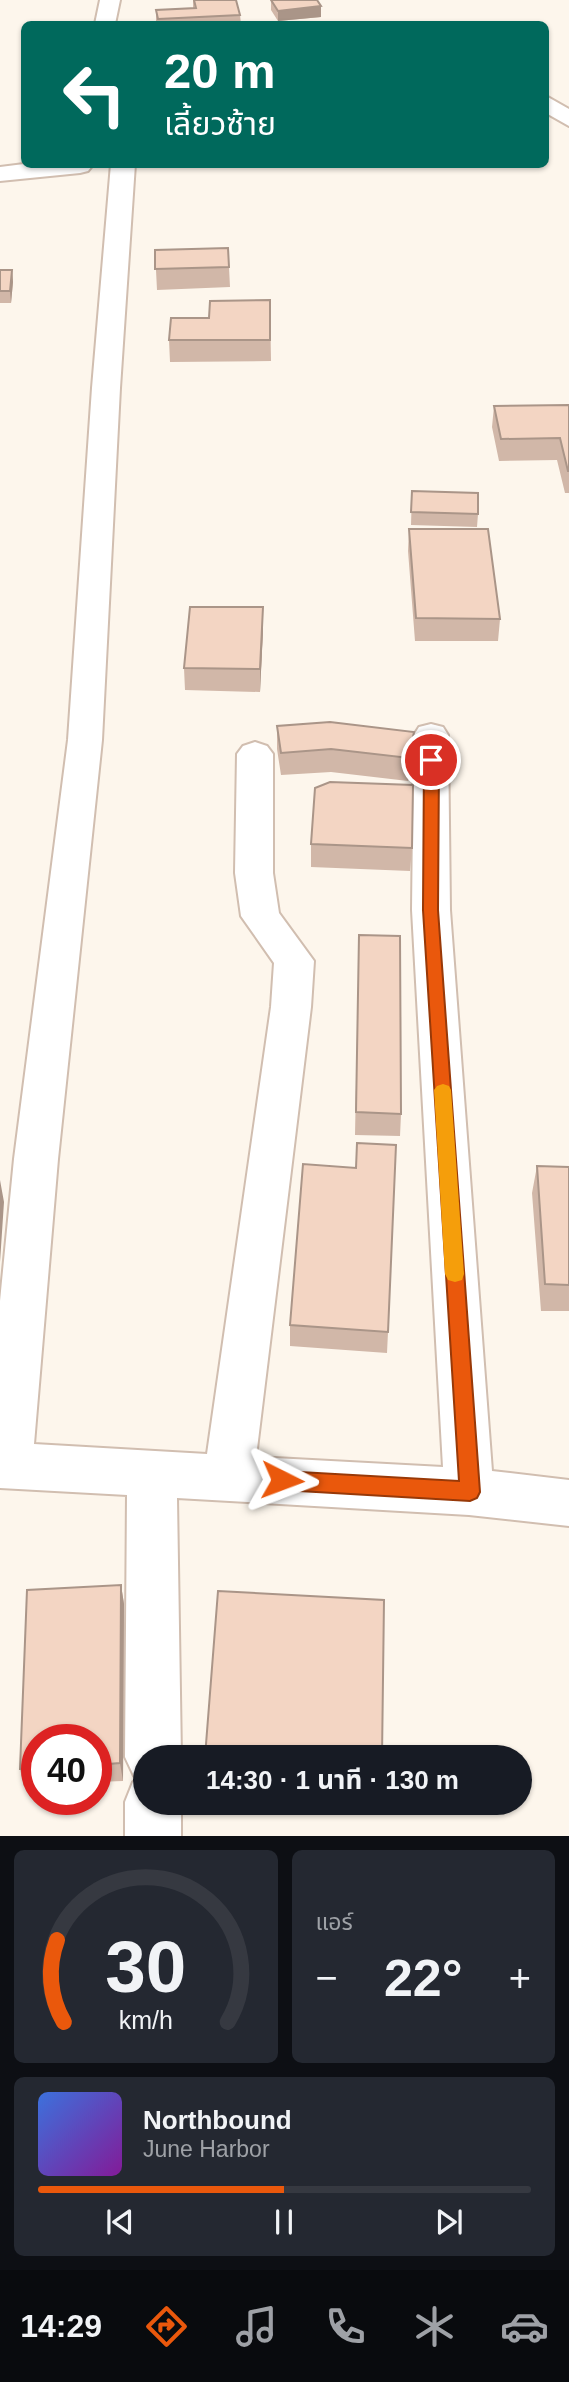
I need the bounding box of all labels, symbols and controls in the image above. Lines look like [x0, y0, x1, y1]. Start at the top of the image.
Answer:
text: 20 m [164, 44, 276, 98]
icon: left [49, 49, 140, 140]
text: เลี้ยวซ้าย [164, 106, 276, 142]
pin [401, 730, 461, 790]
icon: arrive [412, 741, 450, 779]
position arrow [245, 1443, 319, 1517]
speed limit sign: 40 [21, 1724, 112, 1815]
text: 14:30 · 1 นาที · 130 m [206, 1765, 459, 1795]
text: แอร์ [316, 1909, 353, 1935]
text: 30 [105, 1927, 186, 2008]
text: 22° [384, 1949, 463, 2007]
text: − [316, 1957, 338, 1999]
text: + [509, 1957, 531, 1999]
text: km/h [119, 2006, 173, 2034]
text: Northbound [143, 2105, 292, 2135]
text: June Harbor [143, 2136, 270, 2162]
icon: previous [101, 2203, 139, 2241]
icon: pause [265, 2203, 303, 2241]
icon: next [430, 2203, 468, 2241]
icon: directions [142, 2302, 191, 2351]
icon: music [232, 2302, 281, 2351]
icon: phone [321, 2302, 370, 2351]
icon: climate [410, 2302, 459, 2351]
icon: car [500, 2302, 549, 2351]
text: 14:29 [20, 2308, 102, 2344]

